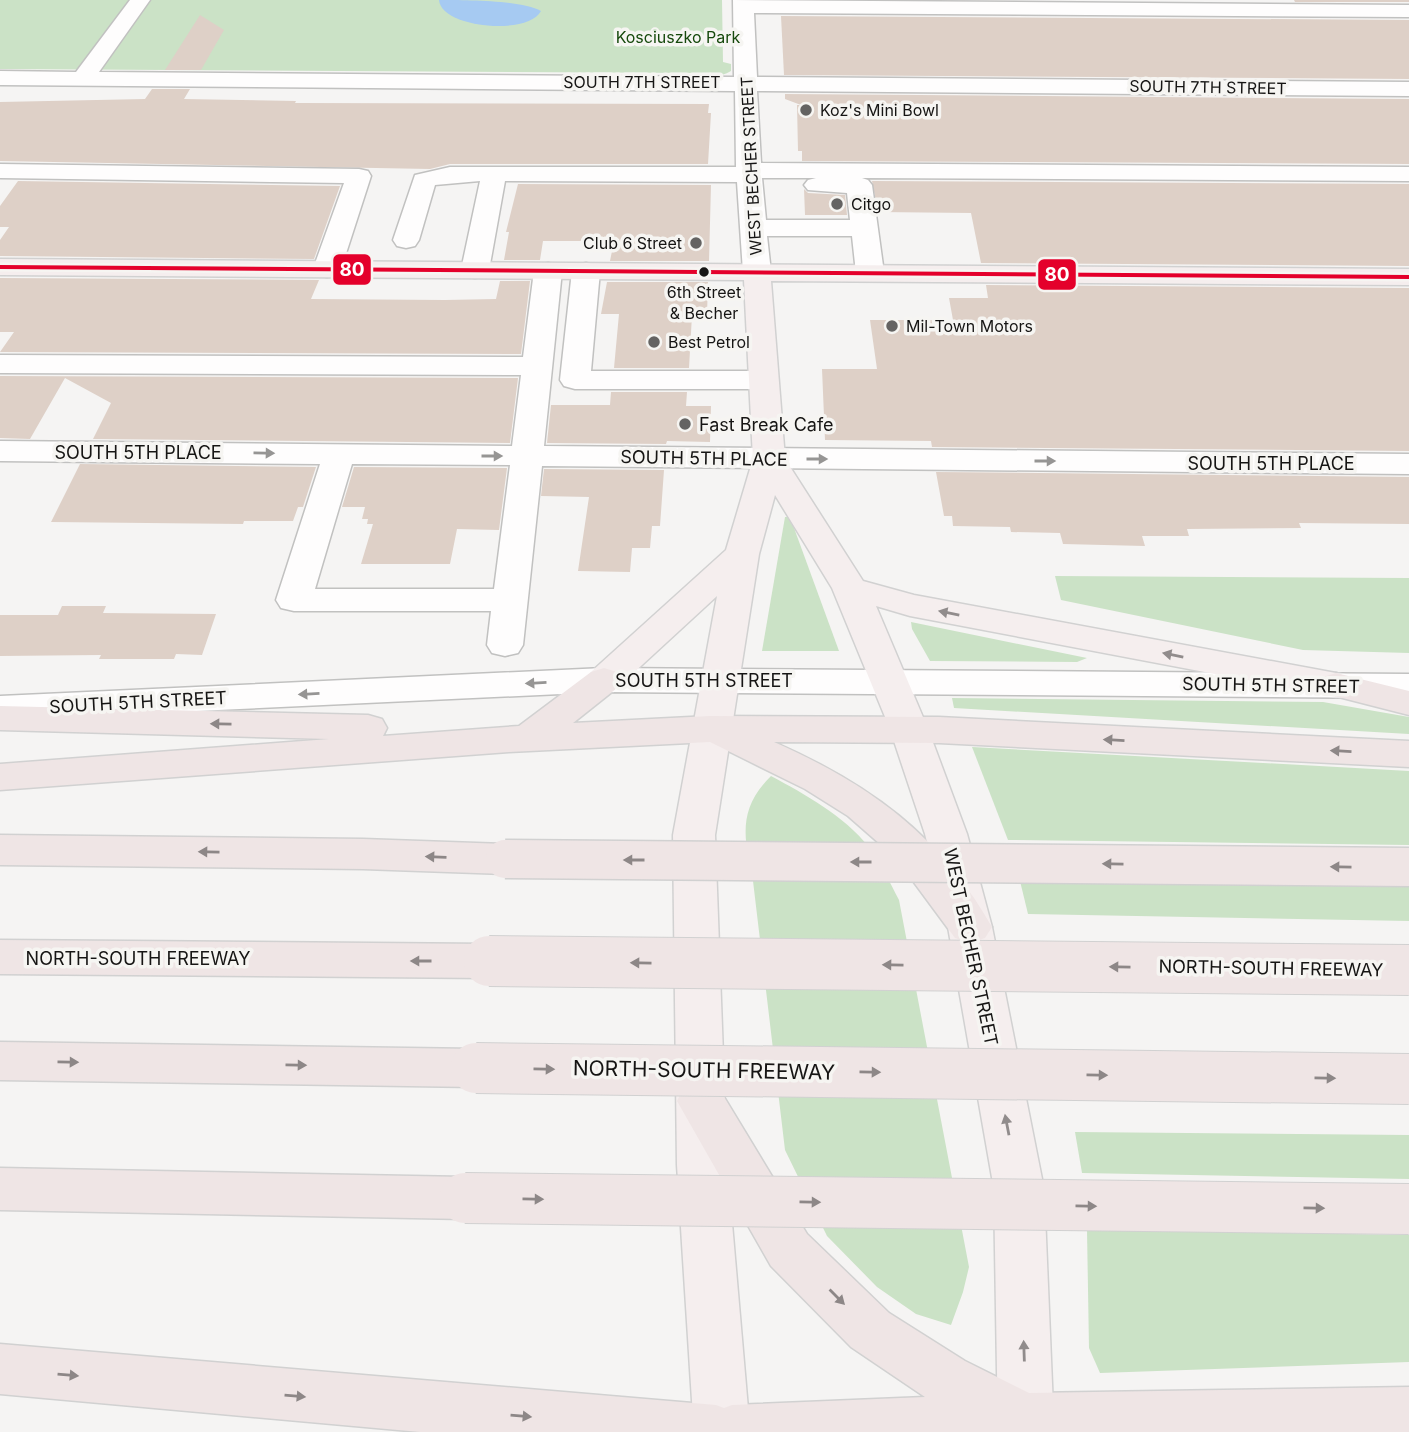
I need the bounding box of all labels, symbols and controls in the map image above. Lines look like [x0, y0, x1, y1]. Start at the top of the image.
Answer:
park label: Kosciuszko Park [616, 27, 741, 47]
street label: SOUTH 7TH STREET [563, 72, 721, 92]
street label: WEST BECHER STREET [736, 76, 766, 256]
street label: SOUTH 7TH STREET [1129, 76, 1287, 98]
place label: Koz's Mini Bowl [820, 100, 939, 120]
marker: Koz's Mini Bowl [798, 102, 814, 118]
place label: Citgo [851, 194, 891, 214]
marker: Citgo [829, 196, 845, 212]
place label: Club 6 Street [583, 233, 682, 253]
marker: Club 6 Street [688, 235, 704, 251]
line badge: 80 [332, 253, 372, 286]
text: 80 [339, 258, 365, 281]
line badge: 80 [1037, 258, 1077, 291]
text: 80 [1044, 263, 1070, 286]
marker: 6th Street & Becher [697, 265, 711, 279]
place label: 6th Street & Becher [667, 282, 741, 323]
place label: Mil-Town Motors [906, 316, 1033, 336]
marker: Mil-Town Motors [884, 318, 900, 334]
place label: Best Petrol [668, 332, 750, 352]
marker: Best Petrol [646, 334, 662, 350]
place label: Fast Break Cafe [699, 414, 834, 435]
marker: Fast Break Cafe [677, 416, 693, 432]
street label: SOUTH 5TH PLACE [54, 442, 222, 463]
street label: SOUTH 5TH PLACE [620, 446, 788, 470]
one-way arrow [253, 447, 275, 459]
one-way arrow [481, 450, 503, 461]
one-way arrow [806, 453, 828, 465]
street label: SOUTH 5TH PLACE [1187, 453, 1355, 474]
one-way arrow [1034, 455, 1056, 467]
one-way arrow [938, 607, 960, 618]
one-way arrow [1162, 649, 1184, 660]
street label: SOUTH 5TH STREET [615, 670, 793, 691]
street label: SOUTH 5TH STREET [1182, 673, 1360, 697]
one-way arrow [525, 678, 547, 689]
street label: SOUTH 5TH STREET [49, 687, 227, 717]
one-way arrow [297, 688, 319, 699]
one-way arrow [210, 718, 232, 730]
one-way arrow [1102, 734, 1124, 745]
one-way arrow [1330, 745, 1352, 756]
street label: WEST BECHER STREET [940, 846, 1002, 1048]
one-way arrow [198, 847, 220, 858]
one-way arrow [425, 851, 447, 862]
one-way arrow [623, 854, 645, 866]
one-way arrow [850, 856, 872, 868]
one-way arrow [1102, 858, 1124, 870]
one-way arrow [1330, 861, 1352, 872]
street label: NORTH-SOUTH FREEWAY [26, 948, 250, 969]
one-way arrow [410, 955, 432, 966]
street label: NORTH-SOUTH FREEWAY [1158, 956, 1384, 980]
one-way arrow [630, 957, 652, 968]
one-way arrow [882, 959, 904, 971]
one-way arrow [1109, 961, 1131, 973]
street label: NORTH-SOUTH FREEWAY [573, 1055, 835, 1085]
one-way arrow [57, 1057, 79, 1068]
one-way arrow [285, 1060, 307, 1071]
one-way arrow [534, 1063, 556, 1074]
one-way arrow [859, 1067, 881, 1078]
one-way arrow [1087, 1069, 1109, 1081]
one-way arrow [1314, 1072, 1336, 1084]
one-way arrow [1001, 1114, 1012, 1136]
one-way arrow [523, 1193, 545, 1205]
one-way arrow [799, 1196, 821, 1208]
one-way arrow [1076, 1200, 1098, 1211]
one-way arrow [1303, 1202, 1325, 1214]
one-way arrow [828, 1288, 844, 1305]
one-way arrow [1019, 1340, 1030, 1362]
one-way arrow [57, 1370, 79, 1381]
one-way arrow [284, 1391, 306, 1402]
one-way arrow [510, 1411, 532, 1422]

